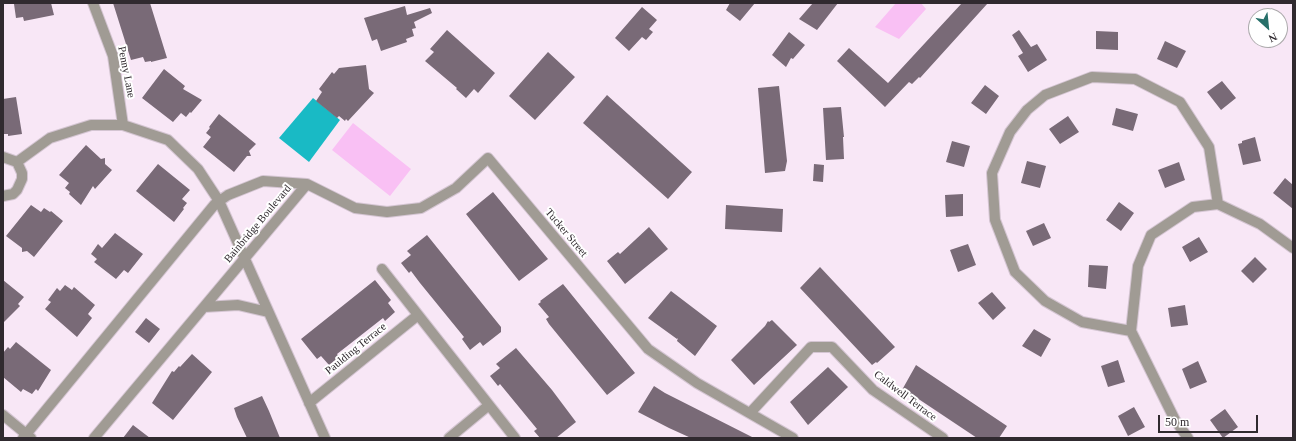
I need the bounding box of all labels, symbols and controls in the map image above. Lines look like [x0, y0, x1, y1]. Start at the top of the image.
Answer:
north arrow [1248, 8, 1288, 48]
text: N [1267, 31, 1279, 45]
street label: Penny Lane [115, 45, 137, 99]
street label: Bainbridge Boulevard [222, 182, 294, 266]
street label: Tucker Street [542, 206, 590, 260]
street label: Paulding Terrace [323, 320, 389, 378]
street label: Caldwell Terrace [871, 368, 939, 424]
scale bar [1160, 407, 1260, 433]
text: 50 m [1165, 415, 1189, 429]

